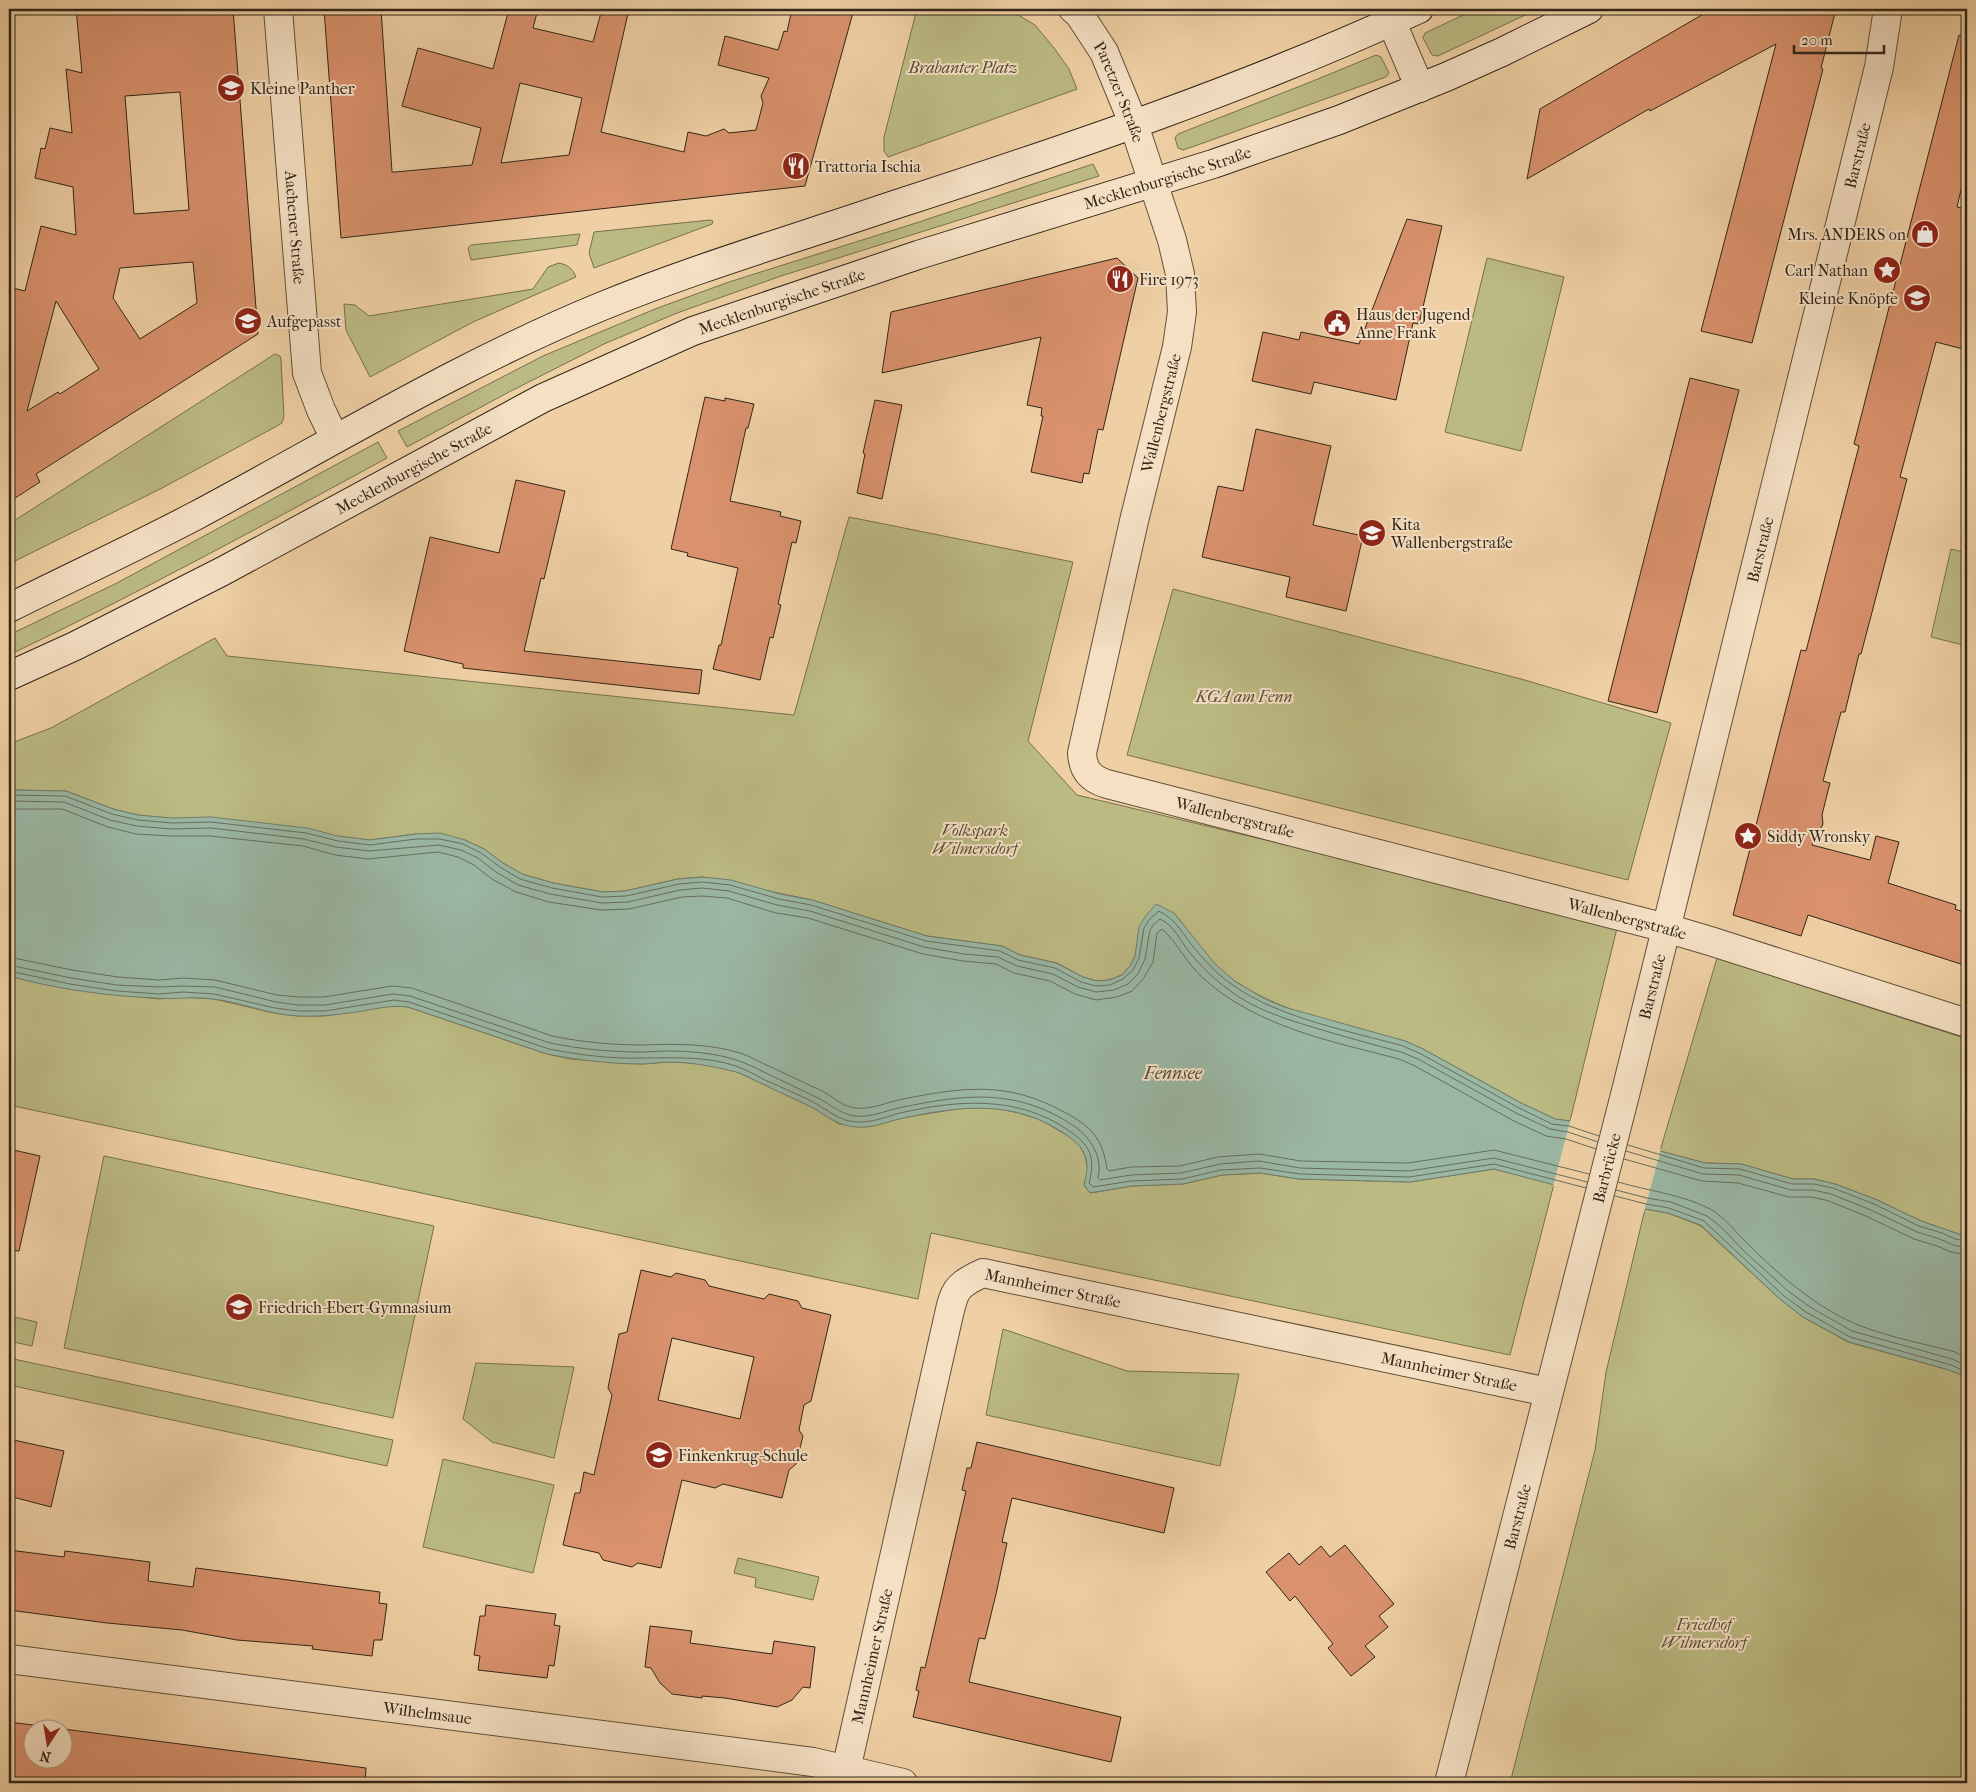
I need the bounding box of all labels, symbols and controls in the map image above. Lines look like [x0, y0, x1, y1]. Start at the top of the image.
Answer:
scale bar [1794, 22, 1884, 54]
text: 20 m [1801, 31, 1833, 49]
street label: Paretzer Straße [1090, 38, 1149, 145]
park label: Brabanter Platz [908, 58, 1017, 77]
school or university icon: Kleine Panther [216, 73, 246, 103]
place label: Kleine Panther [250, 79, 355, 98]
street label: Barstraße [1840, 120, 1874, 190]
street label: Mecklenburgische Straße [1081, 142, 1254, 213]
restaurant icon: Trattoria Ischia [781, 151, 811, 181]
place label: Trattoria Ischia [815, 157, 922, 176]
street label: Aachener Straße [281, 169, 309, 285]
shop icon: Mrs. ANDERS on [1910, 219, 1940, 249]
place label: Mrs. ANDERS on [1787, 225, 1907, 244]
place icon: Carl Nathan [1872, 255, 1902, 285]
place label: Carl Nathan [1785, 261, 1869, 280]
street label: Mecklenburgische Straße [696, 264, 867, 338]
restaurant icon: Fire 1973 [1105, 264, 1135, 294]
place label: Fire 1973 [1139, 270, 1199, 289]
school or university icon: Kleine Knöpfe [1902, 283, 1932, 313]
place label: Kleine Knöpfe [1798, 289, 1898, 308]
place label: Haus der Jugend Anne Frank [1355, 305, 1471, 342]
school or university icon: Aufgepasst [233, 306, 263, 336]
public building icon: Haus der Jugend Anne Frank [1322, 308, 1352, 338]
place label: Aufgepasst [266, 312, 342, 331]
street label: Wallenbergstraße [1137, 351, 1185, 475]
street label: Mecklenburgische Straße [332, 418, 495, 518]
place label: Kita Wallenbergstraße [1390, 515, 1513, 552]
street label: Barstraße [1743, 515, 1777, 584]
school or university icon: Kita Wallenbergstraße [1357, 518, 1387, 548]
park label: KGA am Fenn [1195, 687, 1292, 706]
street label: Wallenbergstraße [1173, 792, 1297, 841]
park label: Volkspark Wilmersdorf [932, 821, 1021, 858]
place icon: Siddy Wronsky [1733, 821, 1763, 851]
place label: Siddy Wronsky [1767, 827, 1871, 846]
street label: Wallenbergstraße [1565, 893, 1689, 943]
street label: Barstraße [1635, 951, 1669, 1021]
water label: Fennsee [1143, 1063, 1203, 1084]
street label: Barbrücke [1588, 1131, 1624, 1205]
street label: Mannheimer Straße [983, 1264, 1123, 1311]
school or university icon: Friedrich-Ebert-Gymnasium [224, 1292, 254, 1322]
place label: Friedrich-Ebert-Gymnasium [258, 1298, 452, 1317]
street label: Mannheimer Straße [1380, 1348, 1519, 1395]
school or university icon: Finkenkrug-Schule [644, 1440, 674, 1470]
place label: Finkenkrug-Schule [678, 1446, 808, 1465]
street label: Barstraße [1500, 1482, 1535, 1551]
street label: Mannheimer Straße [847, 1586, 896, 1726]
park label: Friedhof Wilmersdorf [1661, 1615, 1750, 1652]
street label: Wilhelmsaue [381, 1697, 473, 1728]
north arrow [22, 1720, 72, 1770]
text: N [38, 1747, 52, 1766]

